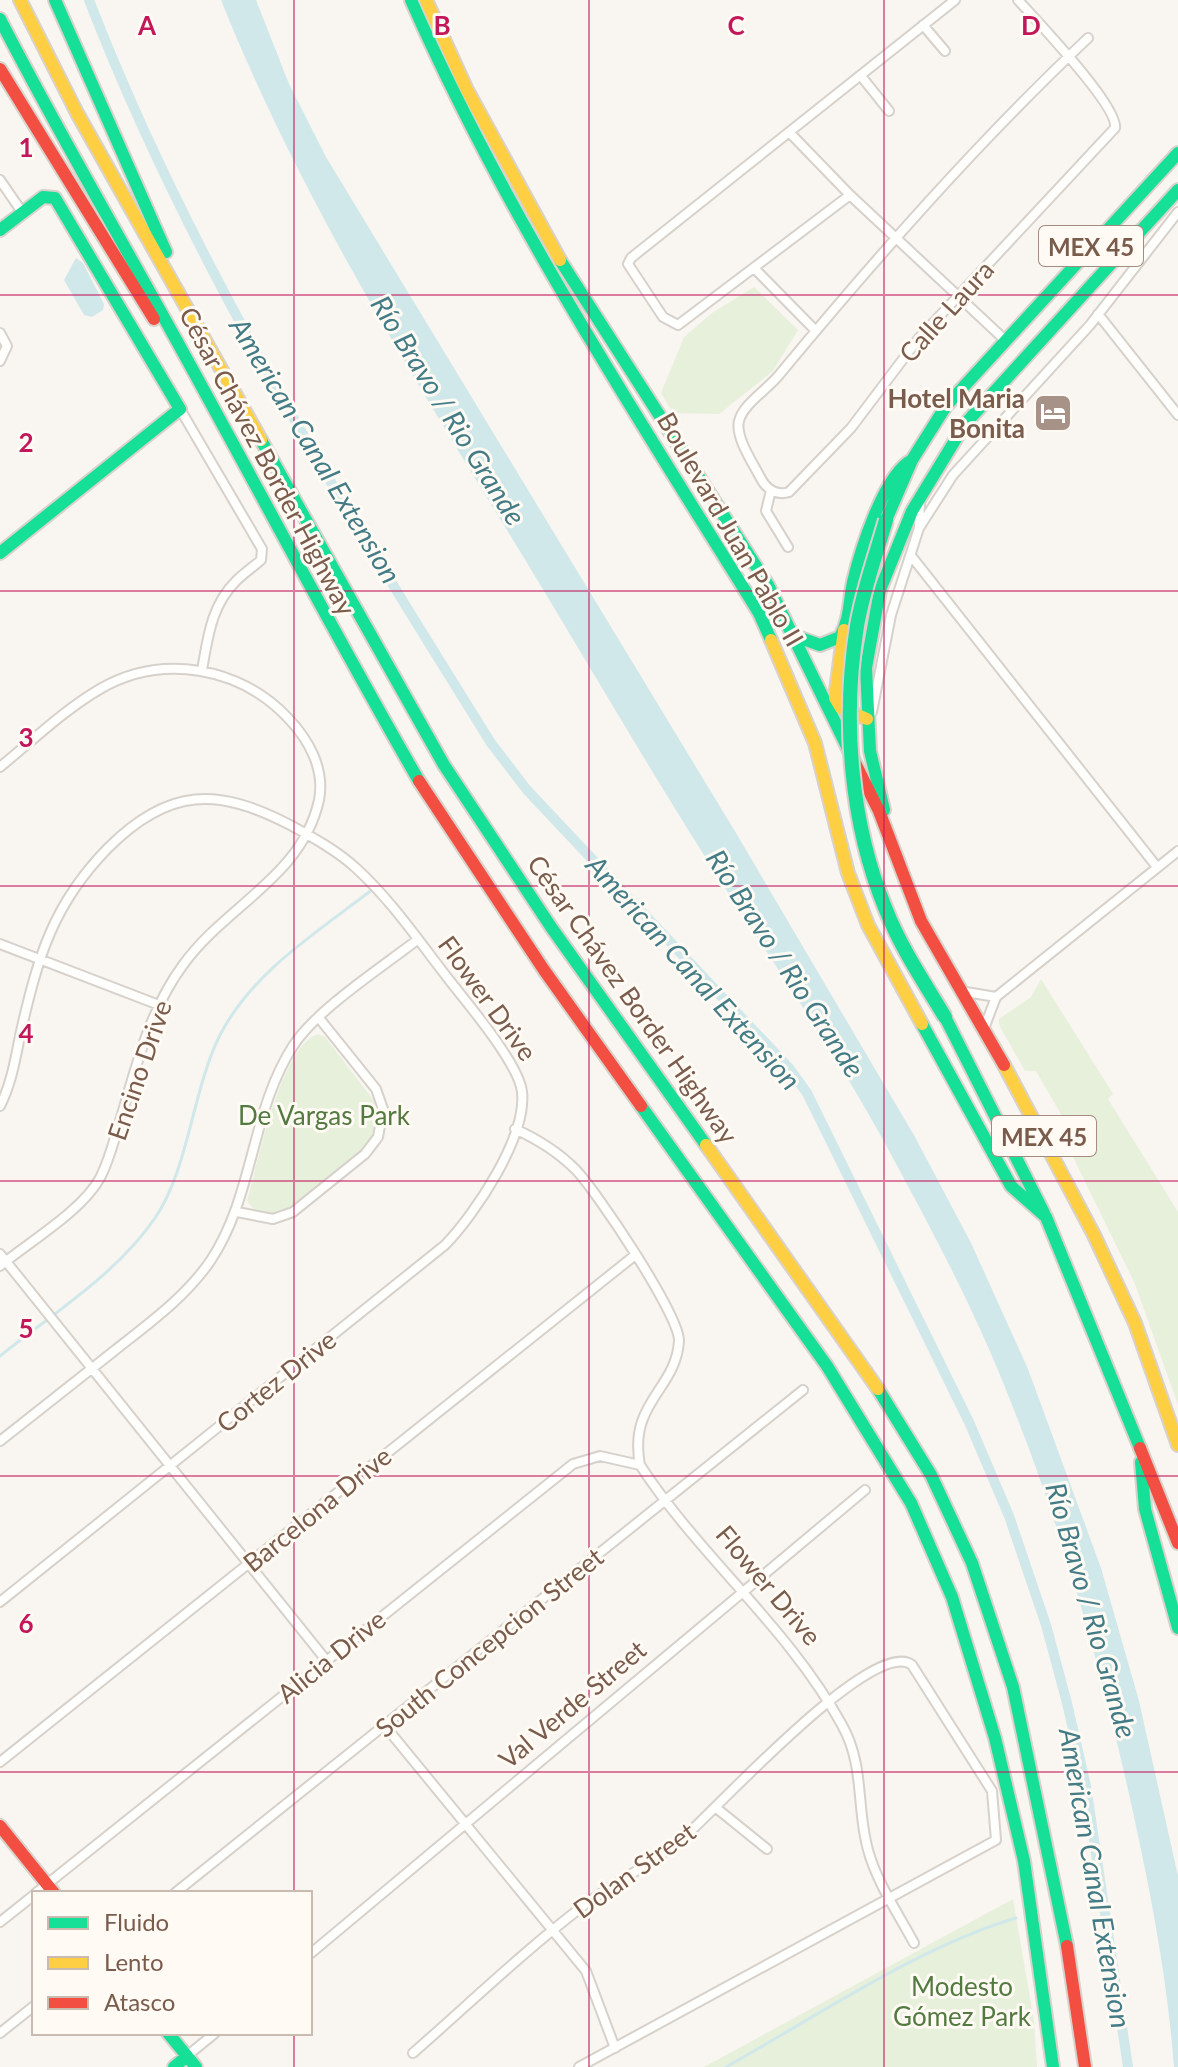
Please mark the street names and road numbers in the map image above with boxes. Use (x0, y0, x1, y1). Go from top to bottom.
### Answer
road number: MEX 45 (1039, 226, 1143, 266)
street label: Calle Laura (892, 254, 1000, 368)
street label: César Chávez Border Highway (173, 301, 363, 621)
street label: Boulevard Juan Pablo II (651, 406, 811, 652)
street label: César Chávez Border Highway (521, 849, 745, 1150)
street label: Flower Drive (432, 929, 544, 1067)
street label: Encino Drive (100, 996, 178, 1144)
road number: MEX 45 (992, 1116, 1096, 1156)
street label: Cortez Drive (210, 1323, 342, 1439)
street label: Barcelona Drive (236, 1440, 398, 1578)
street label: Flower Drive (710, 1519, 828, 1651)
street label: South Concepcion Street (369, 1540, 610, 1744)
street label: Alicia Drive (270, 1603, 392, 1709)
street label: Val Verde Street (492, 1633, 653, 1775)
street label: Dolan Street (567, 1815, 702, 1925)

